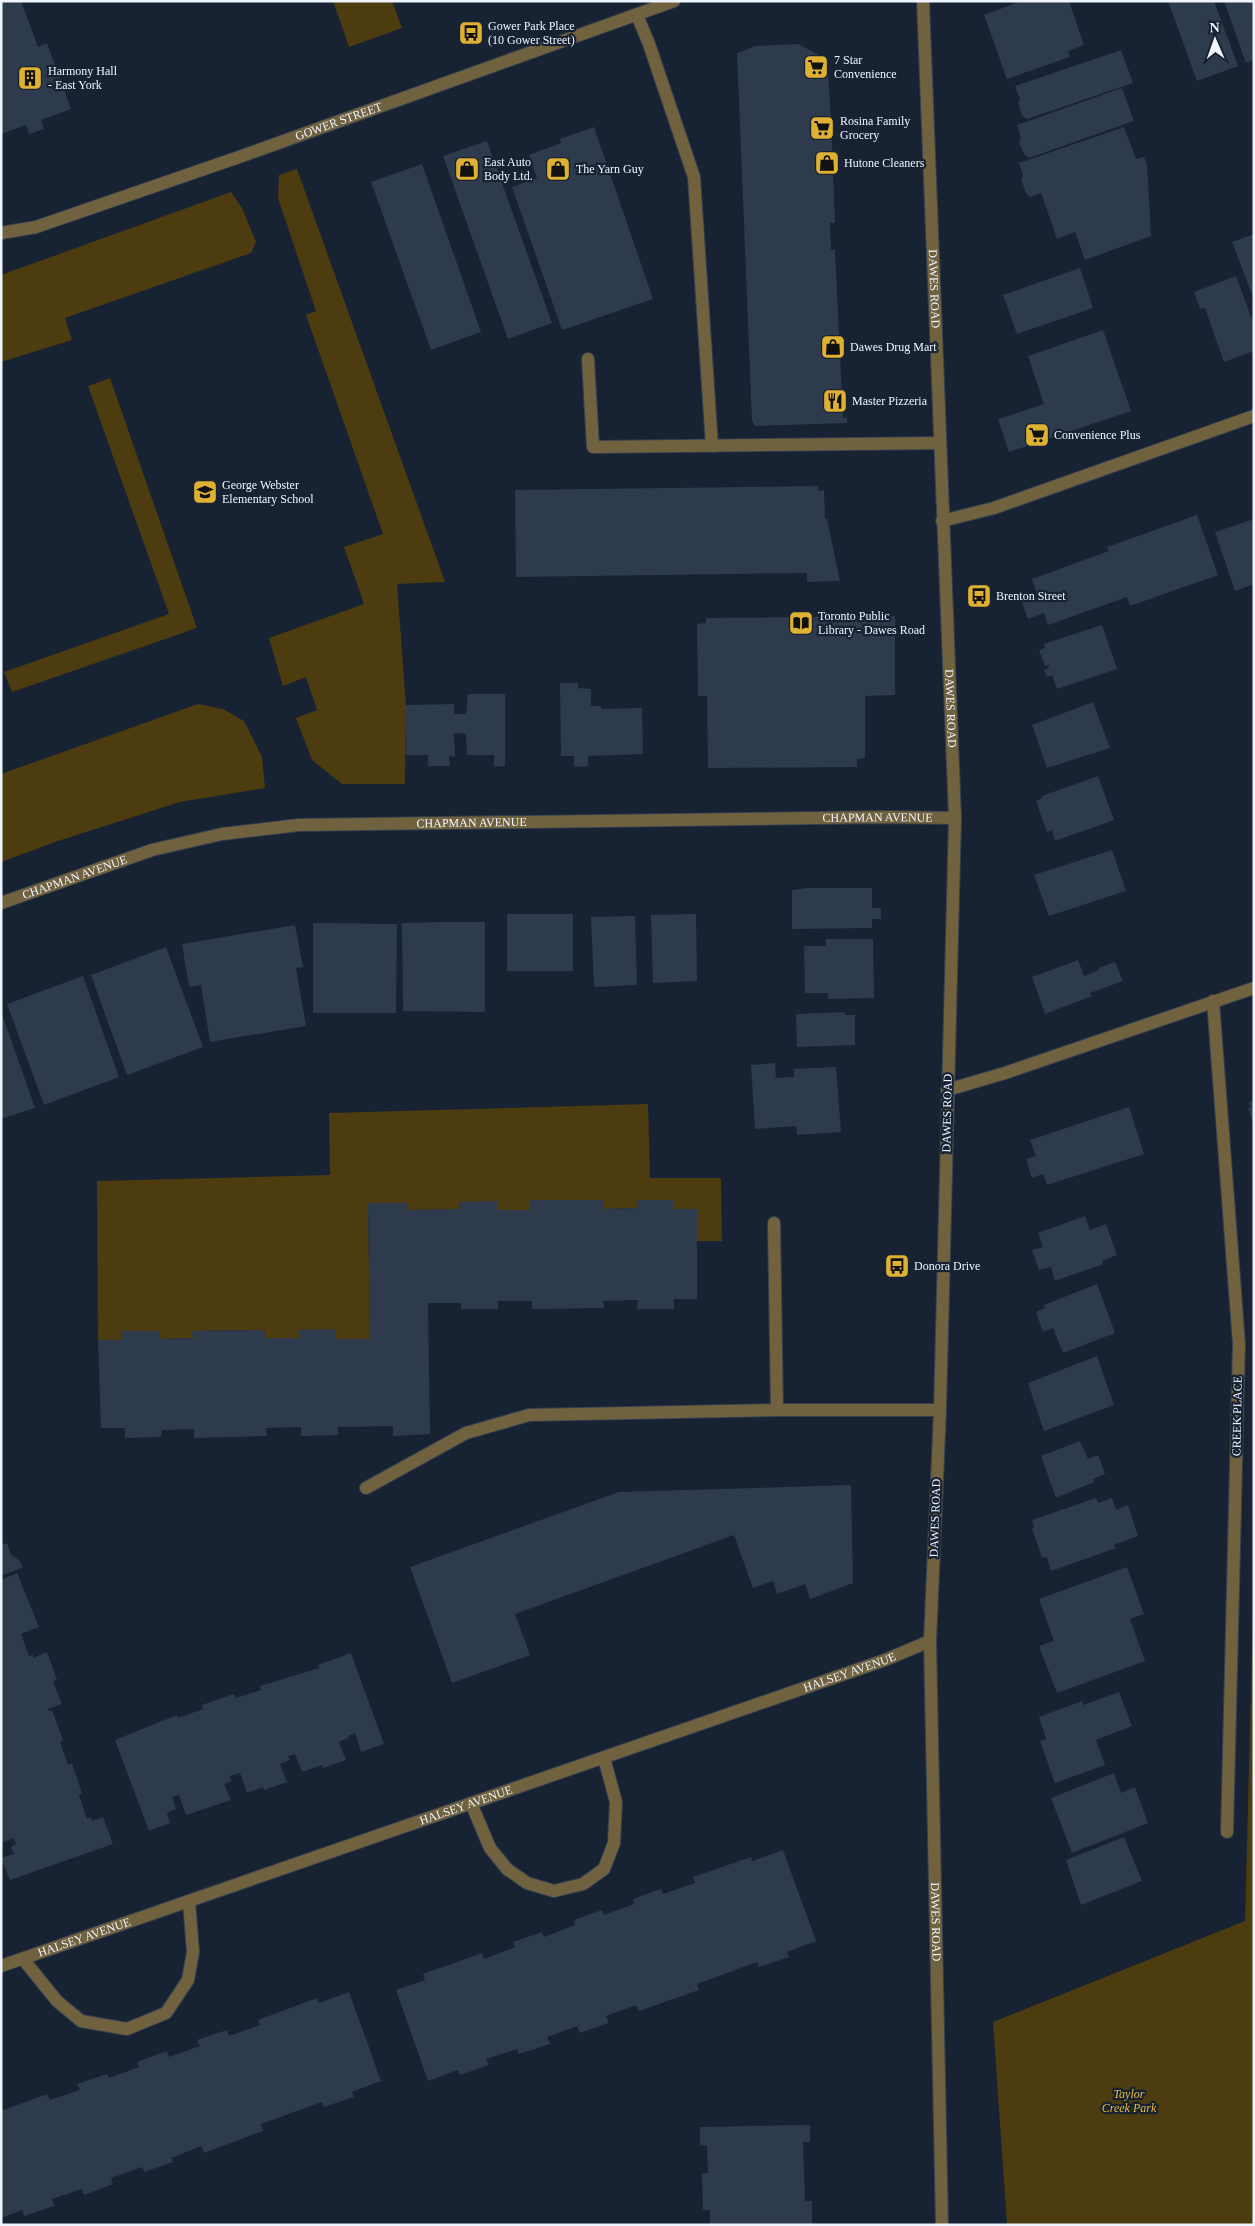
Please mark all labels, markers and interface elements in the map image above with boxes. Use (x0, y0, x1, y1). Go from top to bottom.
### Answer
north arrow (1190, 15, 1240, 65)
place label: Gower Park Place (10 Gower Street) (488, 19, 575, 47)
bus stop icon: Gower Park Place (10 Gower Street) (458, 20, 484, 46)
text: N (1209, 20, 1220, 35)
place label: 7 Star Convenience (834, 53, 897, 81)
supermarket icon: 7 Star Convenience (803, 54, 829, 80)
place label: Harmony Hall - East York (48, 64, 118, 92)
building icon: Harmony Hall - East York (17, 65, 43, 91)
street label: GOWER STREET (293, 99, 384, 143)
place label: Rosina Family Grocery (840, 114, 910, 142)
supermarket icon: Rosina Family Grocery (809, 115, 835, 141)
shop icon: Hutone Cleaners (814, 150, 840, 176)
place label: East Auto Body Ltd. (484, 155, 533, 183)
shop icon: East Auto Body Ltd. (454, 156, 480, 182)
shop icon: The Yarn Guy (545, 156, 571, 182)
place label: Hutone Cleaners (844, 156, 925, 170)
place label: The Yarn Guy (576, 162, 644, 176)
street label: DAWES ROAD (926, 249, 943, 329)
shop icon: Dawes Drug Mart (820, 334, 846, 360)
place label: Dawes Drug Mart (850, 340, 937, 354)
restaurant icon: Master Pizzeria (822, 388, 848, 414)
place label: Master Pizzeria (852, 394, 928, 408)
supermarket icon: Convenience Plus (1024, 422, 1050, 448)
place label: Convenience Plus (1054, 428, 1141, 442)
place label: George Webster Elementary School (222, 478, 314, 506)
school or university icon: George Webster Elementary School (192, 479, 218, 505)
bus stop icon: Brenton Street (966, 583, 992, 609)
place label: Brenton Street (996, 589, 1066, 603)
place label: Toronto Public Library - Dawes Road (818, 609, 925, 637)
library icon: Toronto Public Library - Dawes Road (788, 610, 814, 636)
street label: DAWES ROAD (942, 669, 959, 748)
street label: CHAPMAN AVENUE (822, 810, 933, 825)
street label: CHAPMAN AVENUE (416, 815, 527, 830)
street label: CHAPMAN AVENUE (20, 852, 129, 902)
street label: DAWES ROAD (939, 1073, 955, 1152)
bus stop icon: Donora Drive (884, 1253, 910, 1279)
place label: Donora Drive (914, 1259, 980, 1273)
street label: CREEK PLACE (1229, 1376, 1245, 1456)
street label: DAWES ROAD (927, 1478, 943, 1558)
street label: HALSEY AVENUE (801, 1649, 898, 1695)
street label: HALSEY AVENUE (418, 1783, 514, 1828)
street label: DAWES ROAD (928, 1882, 944, 1962)
street label: HALSEY AVENUE (36, 1915, 132, 1960)
park label: Taylor Creek Park (1102, 2087, 1157, 2115)

